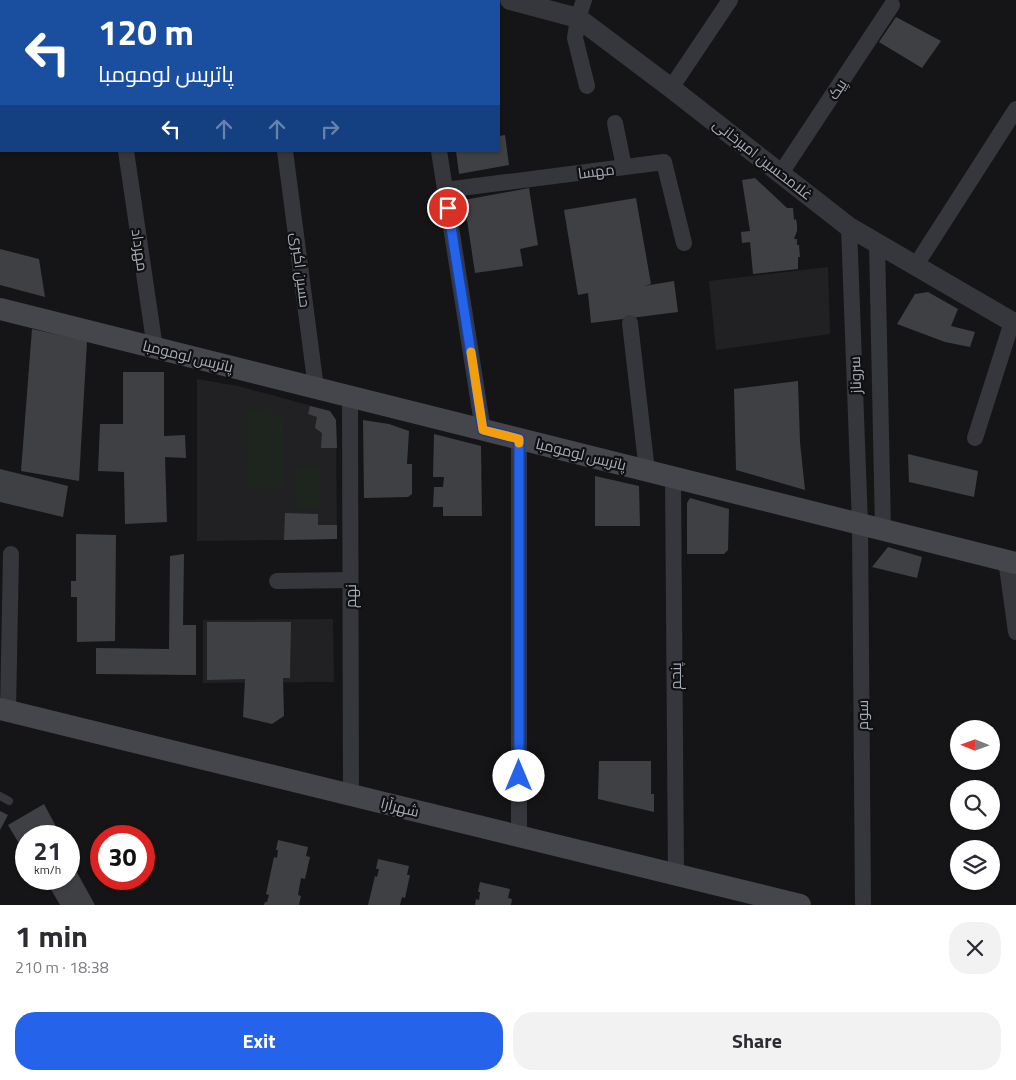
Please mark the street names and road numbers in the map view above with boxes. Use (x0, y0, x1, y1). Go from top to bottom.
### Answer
street label: پیک (822, 74, 852, 104)
street label: غلامحسین امیرخانی (708, 113, 818, 205)
street label: مهسا (576, 157, 616, 185)
street label: مهرداد (126, 227, 154, 273)
street label: حسین اکبری (285, 231, 317, 309)
street label: پاتریس لومومبا (140, 334, 236, 378)
street label: سروناز (843, 356, 867, 395)
street label: پاتریس لومومبا (533, 432, 629, 476)
street label: نهم (339, 584, 362, 608)
street label: پنجم (664, 662, 687, 690)
street label: سوم (851, 700, 874, 730)
street label: شهرآرا (378, 791, 422, 823)

